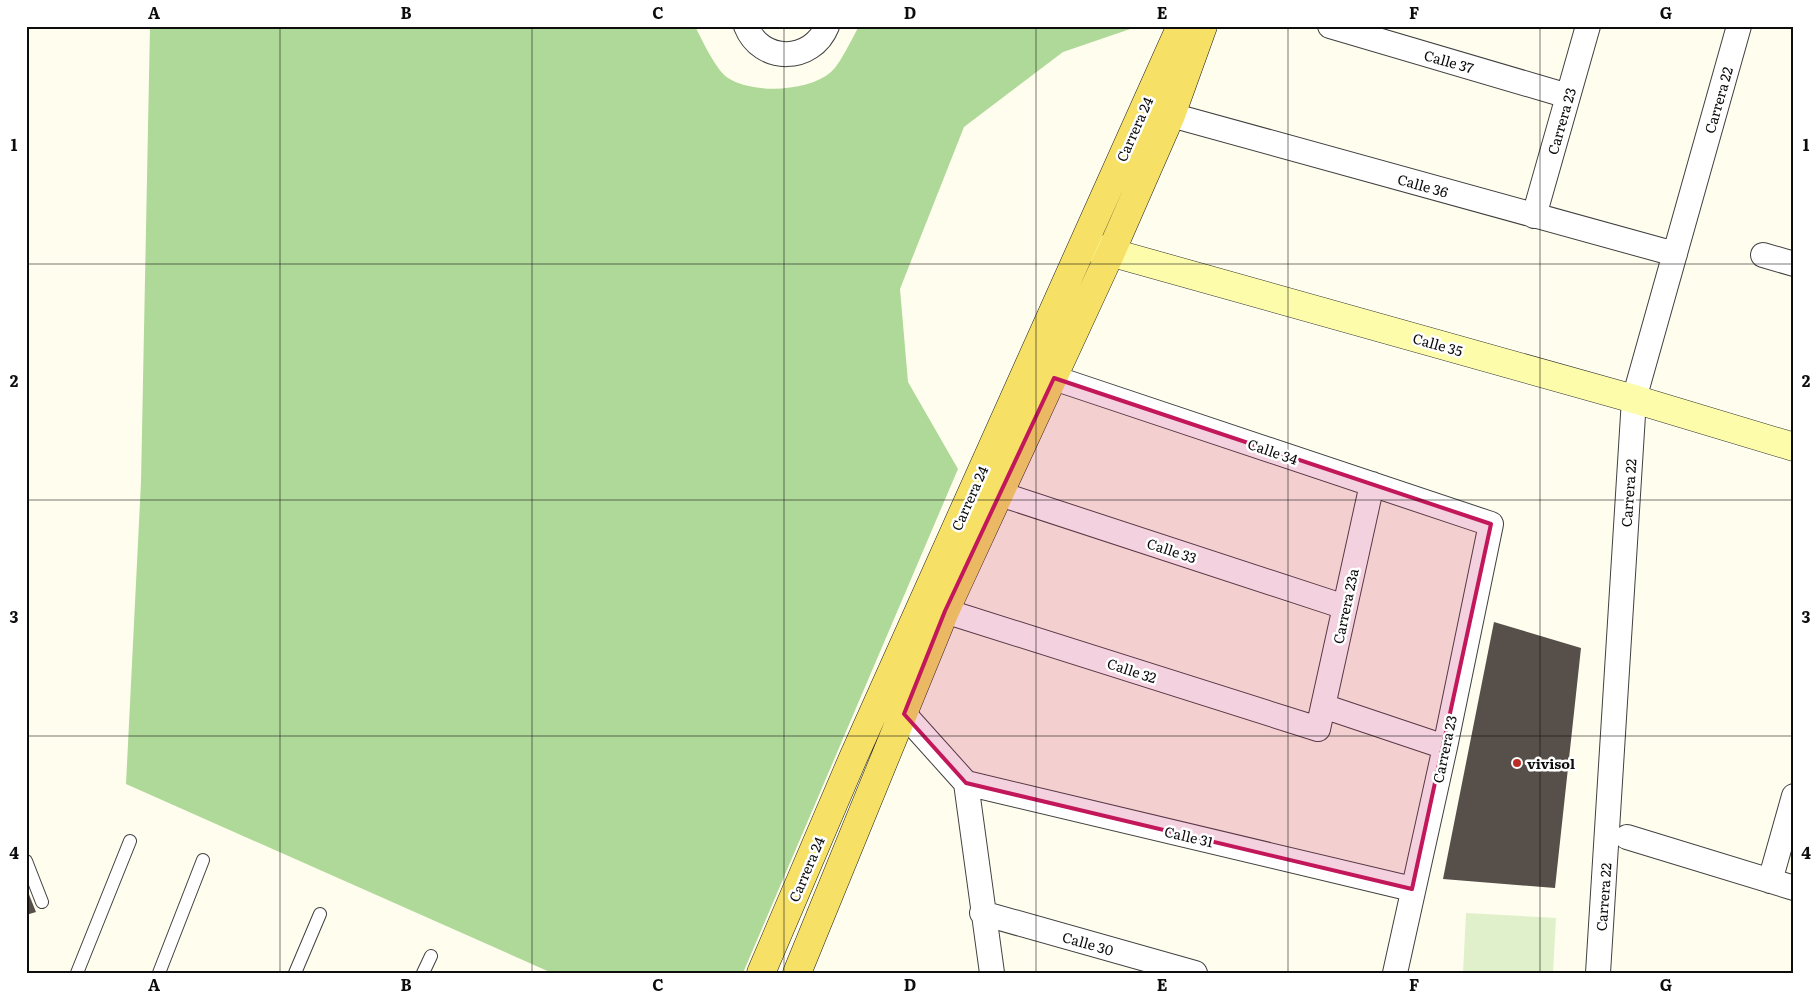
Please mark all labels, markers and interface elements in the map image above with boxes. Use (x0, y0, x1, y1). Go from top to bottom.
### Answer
text: A (148, 0, 160, 24)
text: B (400, 0, 412, 24)
text: C (652, 0, 664, 24)
text: D (904, 0, 916, 24)
text: E (1157, 0, 1168, 24)
text: F (1409, 0, 1419, 24)
text: G (1660, 0, 1672, 24)
street label: Calle 37 (1422, 44, 1476, 78)
street label: Carrera 22 (1699, 64, 1737, 136)
street label: Carrera 23 (1542, 85, 1580, 157)
street label: Carrera 24 (1111, 93, 1157, 165)
text: 1 (11, 132, 18, 156)
text: 1 (1803, 132, 1810, 156)
street label: Calle 36 (1395, 168, 1451, 202)
street label: Calle 35 (1411, 327, 1465, 361)
text: 2 (10, 368, 19, 392)
text: 2 (1802, 368, 1811, 392)
street label: Calle 34 (1245, 433, 1301, 469)
street label: Carrera 22 (1616, 458, 1640, 528)
street label: Carrera 24 (946, 462, 992, 534)
street label: Calle 33 (1145, 533, 1199, 567)
street label: Carrera 23a (1327, 566, 1363, 645)
text: 3 (10, 604, 19, 628)
text: 3 (1802, 604, 1811, 628)
street label: Calle 32 (1105, 653, 1159, 687)
street label: Carrera 23 (1427, 713, 1461, 785)
place label: vivisol (1527, 753, 1575, 773)
marker: vivisol (1511, 757, 1523, 769)
street label: Calle 31 (1162, 821, 1216, 851)
street label: Carrera 24 (783, 833, 829, 905)
text: 4 (9, 840, 19, 864)
text: 4 (1801, 840, 1811, 864)
street label: Carrera 22 (1591, 862, 1615, 932)
street label: Calle 30 (1060, 926, 1116, 960)
text: A (148, 972, 160, 996)
text: B (400, 972, 412, 996)
text: C (652, 972, 664, 996)
text: D (904, 972, 916, 996)
text: E (1157, 972, 1168, 996)
text: F (1409, 972, 1419, 996)
text: G (1660, 972, 1672, 996)

